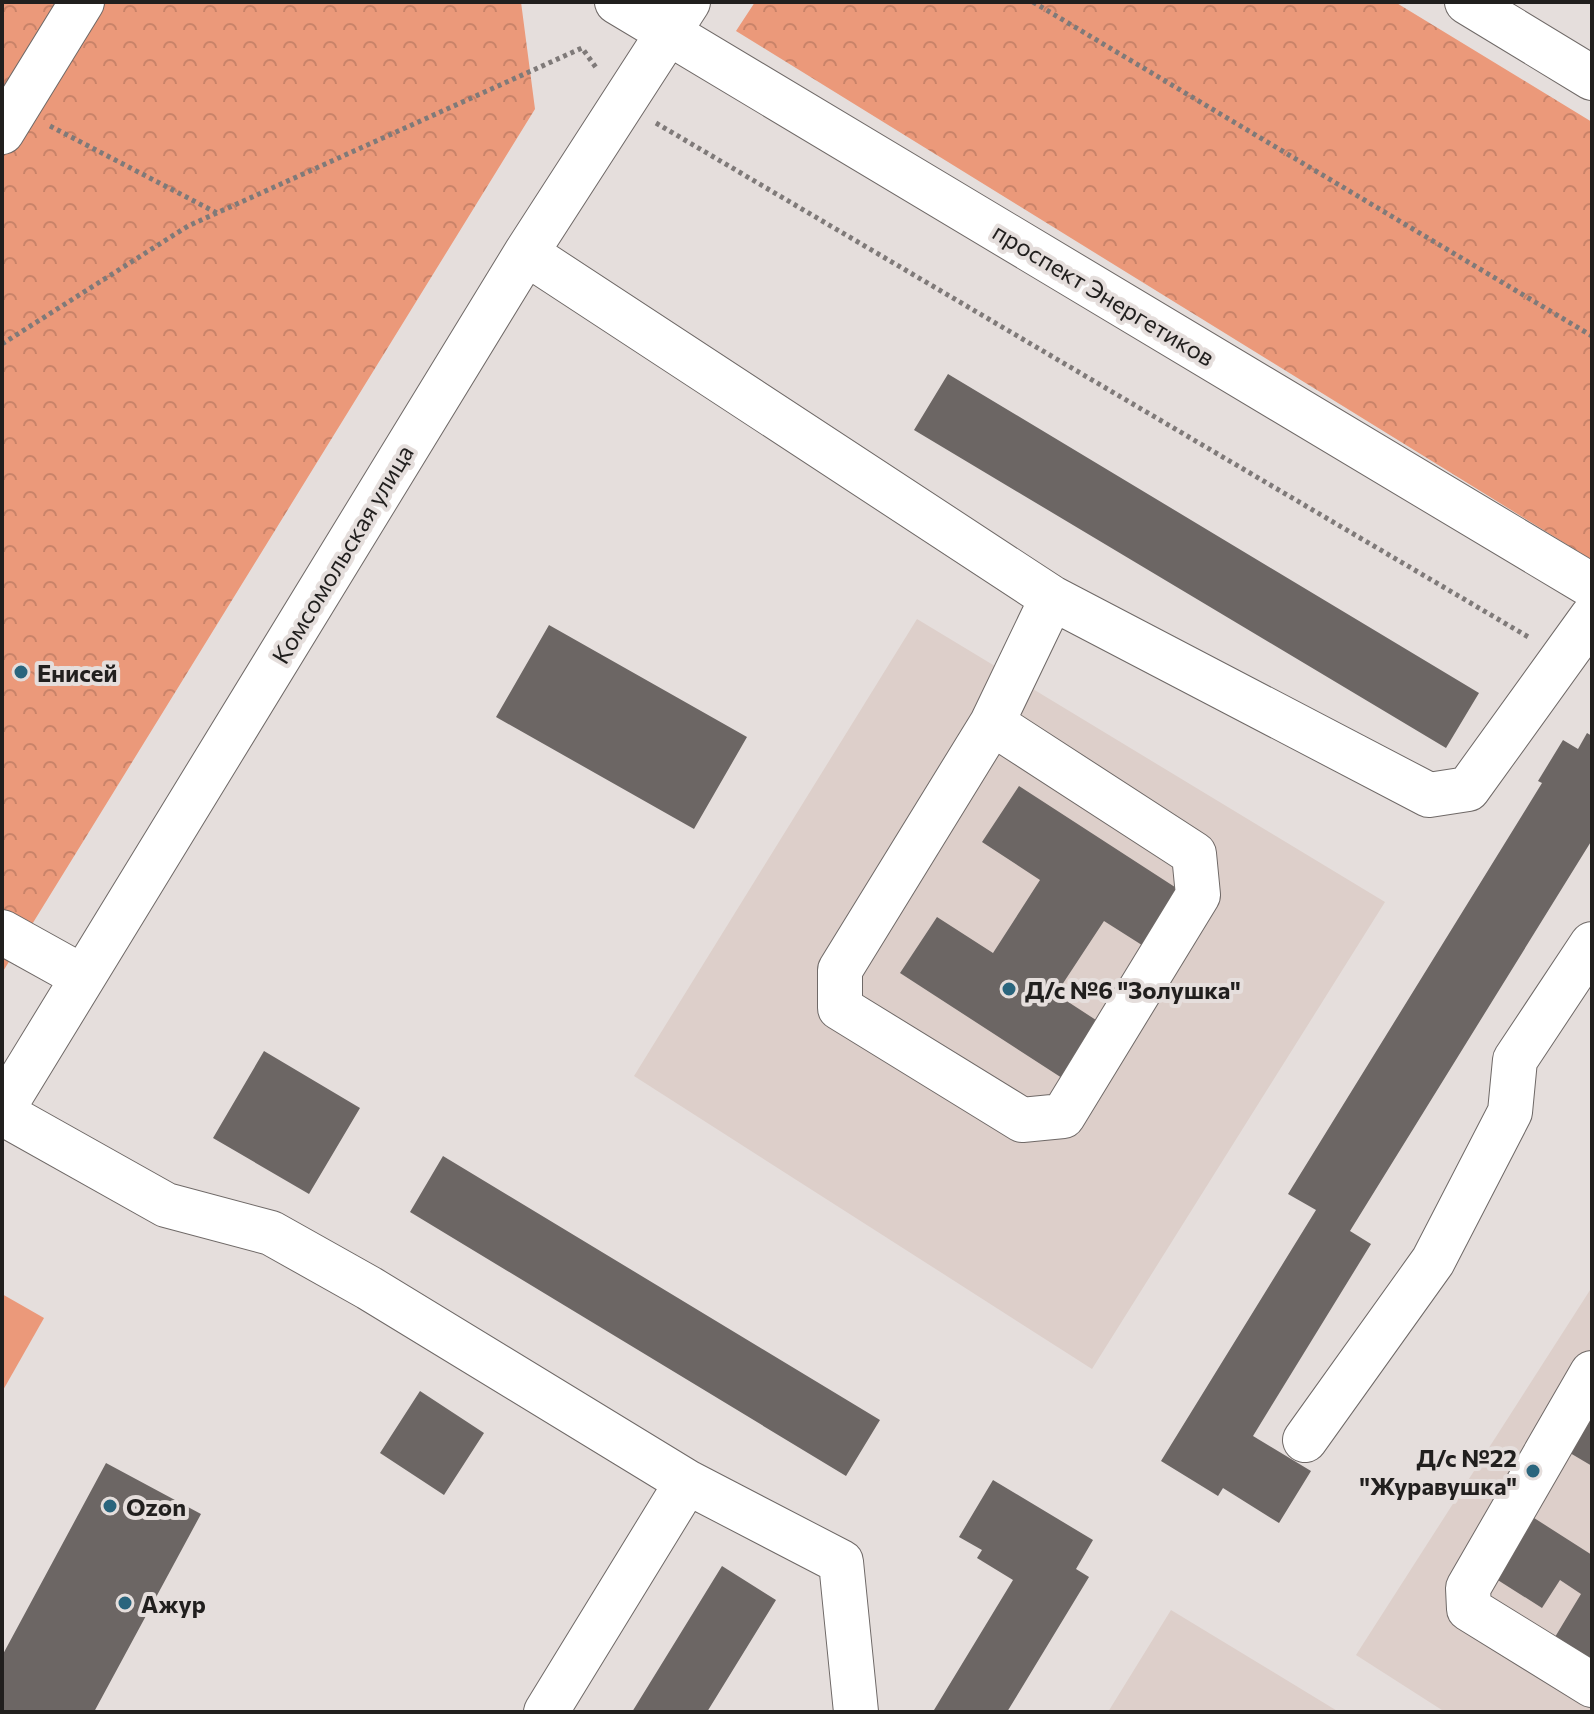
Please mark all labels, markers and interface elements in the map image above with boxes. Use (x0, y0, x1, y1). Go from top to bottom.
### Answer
street label: проспект Энергетиков (988, 216, 1220, 372)
street label: Комсомольская улица (265, 439, 419, 669)
place label: Енисей (37, 658, 117, 687)
marker: Енисей (12, 663, 30, 681)
place label: Д/с №6 "Золушка" (1025, 975, 1241, 1004)
marker: Д/с №6 "Золушка" (1000, 980, 1018, 998)
place label: Д/с №22 "Журавушка" (1359, 1443, 1517, 1500)
marker: Д/с №22 "Журавушка" (1524, 1462, 1542, 1480)
place label: Ozon (126, 1492, 186, 1521)
marker: Ozon (101, 1497, 119, 1515)
place label: Ажур (141, 1589, 206, 1618)
marker: Ажур (116, 1594, 134, 1612)

